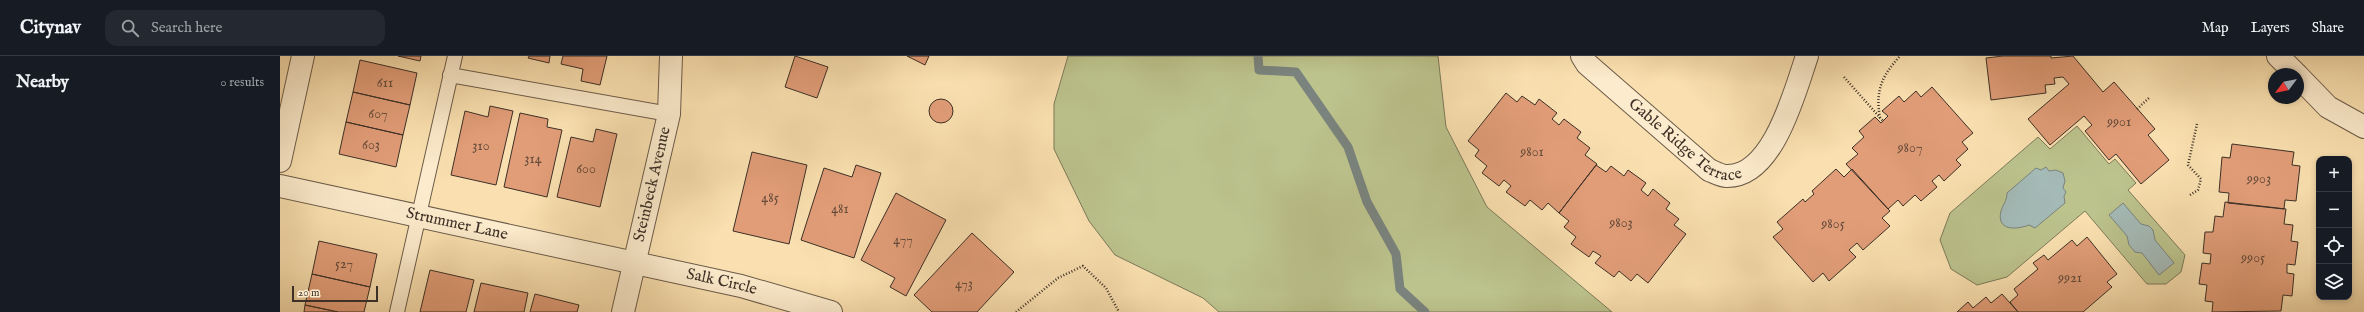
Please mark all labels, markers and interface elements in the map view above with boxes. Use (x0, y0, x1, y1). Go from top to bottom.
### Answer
search box (105, 10, 385, 46)
text: Citynav (20, 16, 81, 40)
icon: search (119, 17, 141, 39)
text: Search here (151, 18, 222, 37)
text: Map (2202, 19, 2229, 37)
text: Layers (2251, 19, 2290, 37)
text: Share (2312, 19, 2344, 37)
north arrow (2268, 68, 2304, 104)
text: Nearby (16, 72, 69, 93)
text: 0 results (220, 74, 264, 91)
house number: 611 (377, 74, 393, 92)
street label: Gable Ridge Terrace (1624, 94, 1745, 186)
house number: 607 (368, 105, 388, 123)
house number: 9901 (2106, 113, 2131, 131)
street label: Steinbeck Avenue (630, 125, 676, 244)
house number: 603 (362, 136, 380, 154)
house number: 310 (472, 137, 490, 155)
house number: 9807 (1896, 139, 1923, 157)
house number: 9801 (1519, 143, 1544, 161)
house number: 314 (524, 150, 542, 168)
map controls (2316, 156, 2352, 300)
button: + (2316, 156, 2352, 192)
house number: 600 (576, 160, 596, 178)
house number: 9903 (2246, 170, 2271, 188)
house number: 485 (761, 189, 779, 207)
button: − (2316, 192, 2352, 228)
house number: 481 (831, 200, 849, 218)
street label: Strummer Lane (404, 204, 510, 245)
house number: 9803 (1608, 214, 1633, 232)
house number: 9805 (1820, 215, 1845, 233)
button: locate (2316, 228, 2352, 264)
house number: 477 (893, 231, 913, 249)
house number: 9905 (2240, 249, 2265, 267)
house number: 527 (335, 255, 353, 273)
street label: Salk Circle (685, 264, 759, 300)
button: layers (2316, 264, 2352, 300)
house number: 9921 (2057, 269, 2082, 287)
house number: 473 (955, 275, 973, 293)
scale bar (292, 284, 378, 303)
text: 20 m (298, 286, 319, 300)

